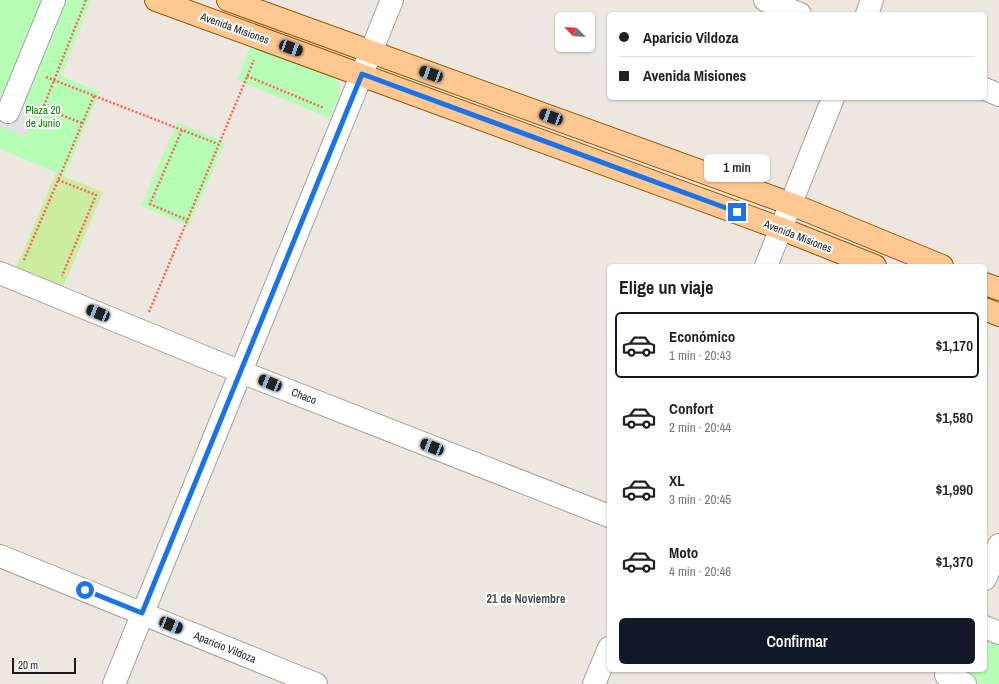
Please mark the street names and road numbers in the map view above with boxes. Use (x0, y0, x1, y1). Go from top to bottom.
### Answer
street label: Avenida Misiones (198, 9, 272, 47)
street label: Avenida Misiones (761, 216, 835, 256)
street label: Chaco (289, 385, 319, 407)
street label: Aparicio Vildoza (191, 628, 258, 666)

